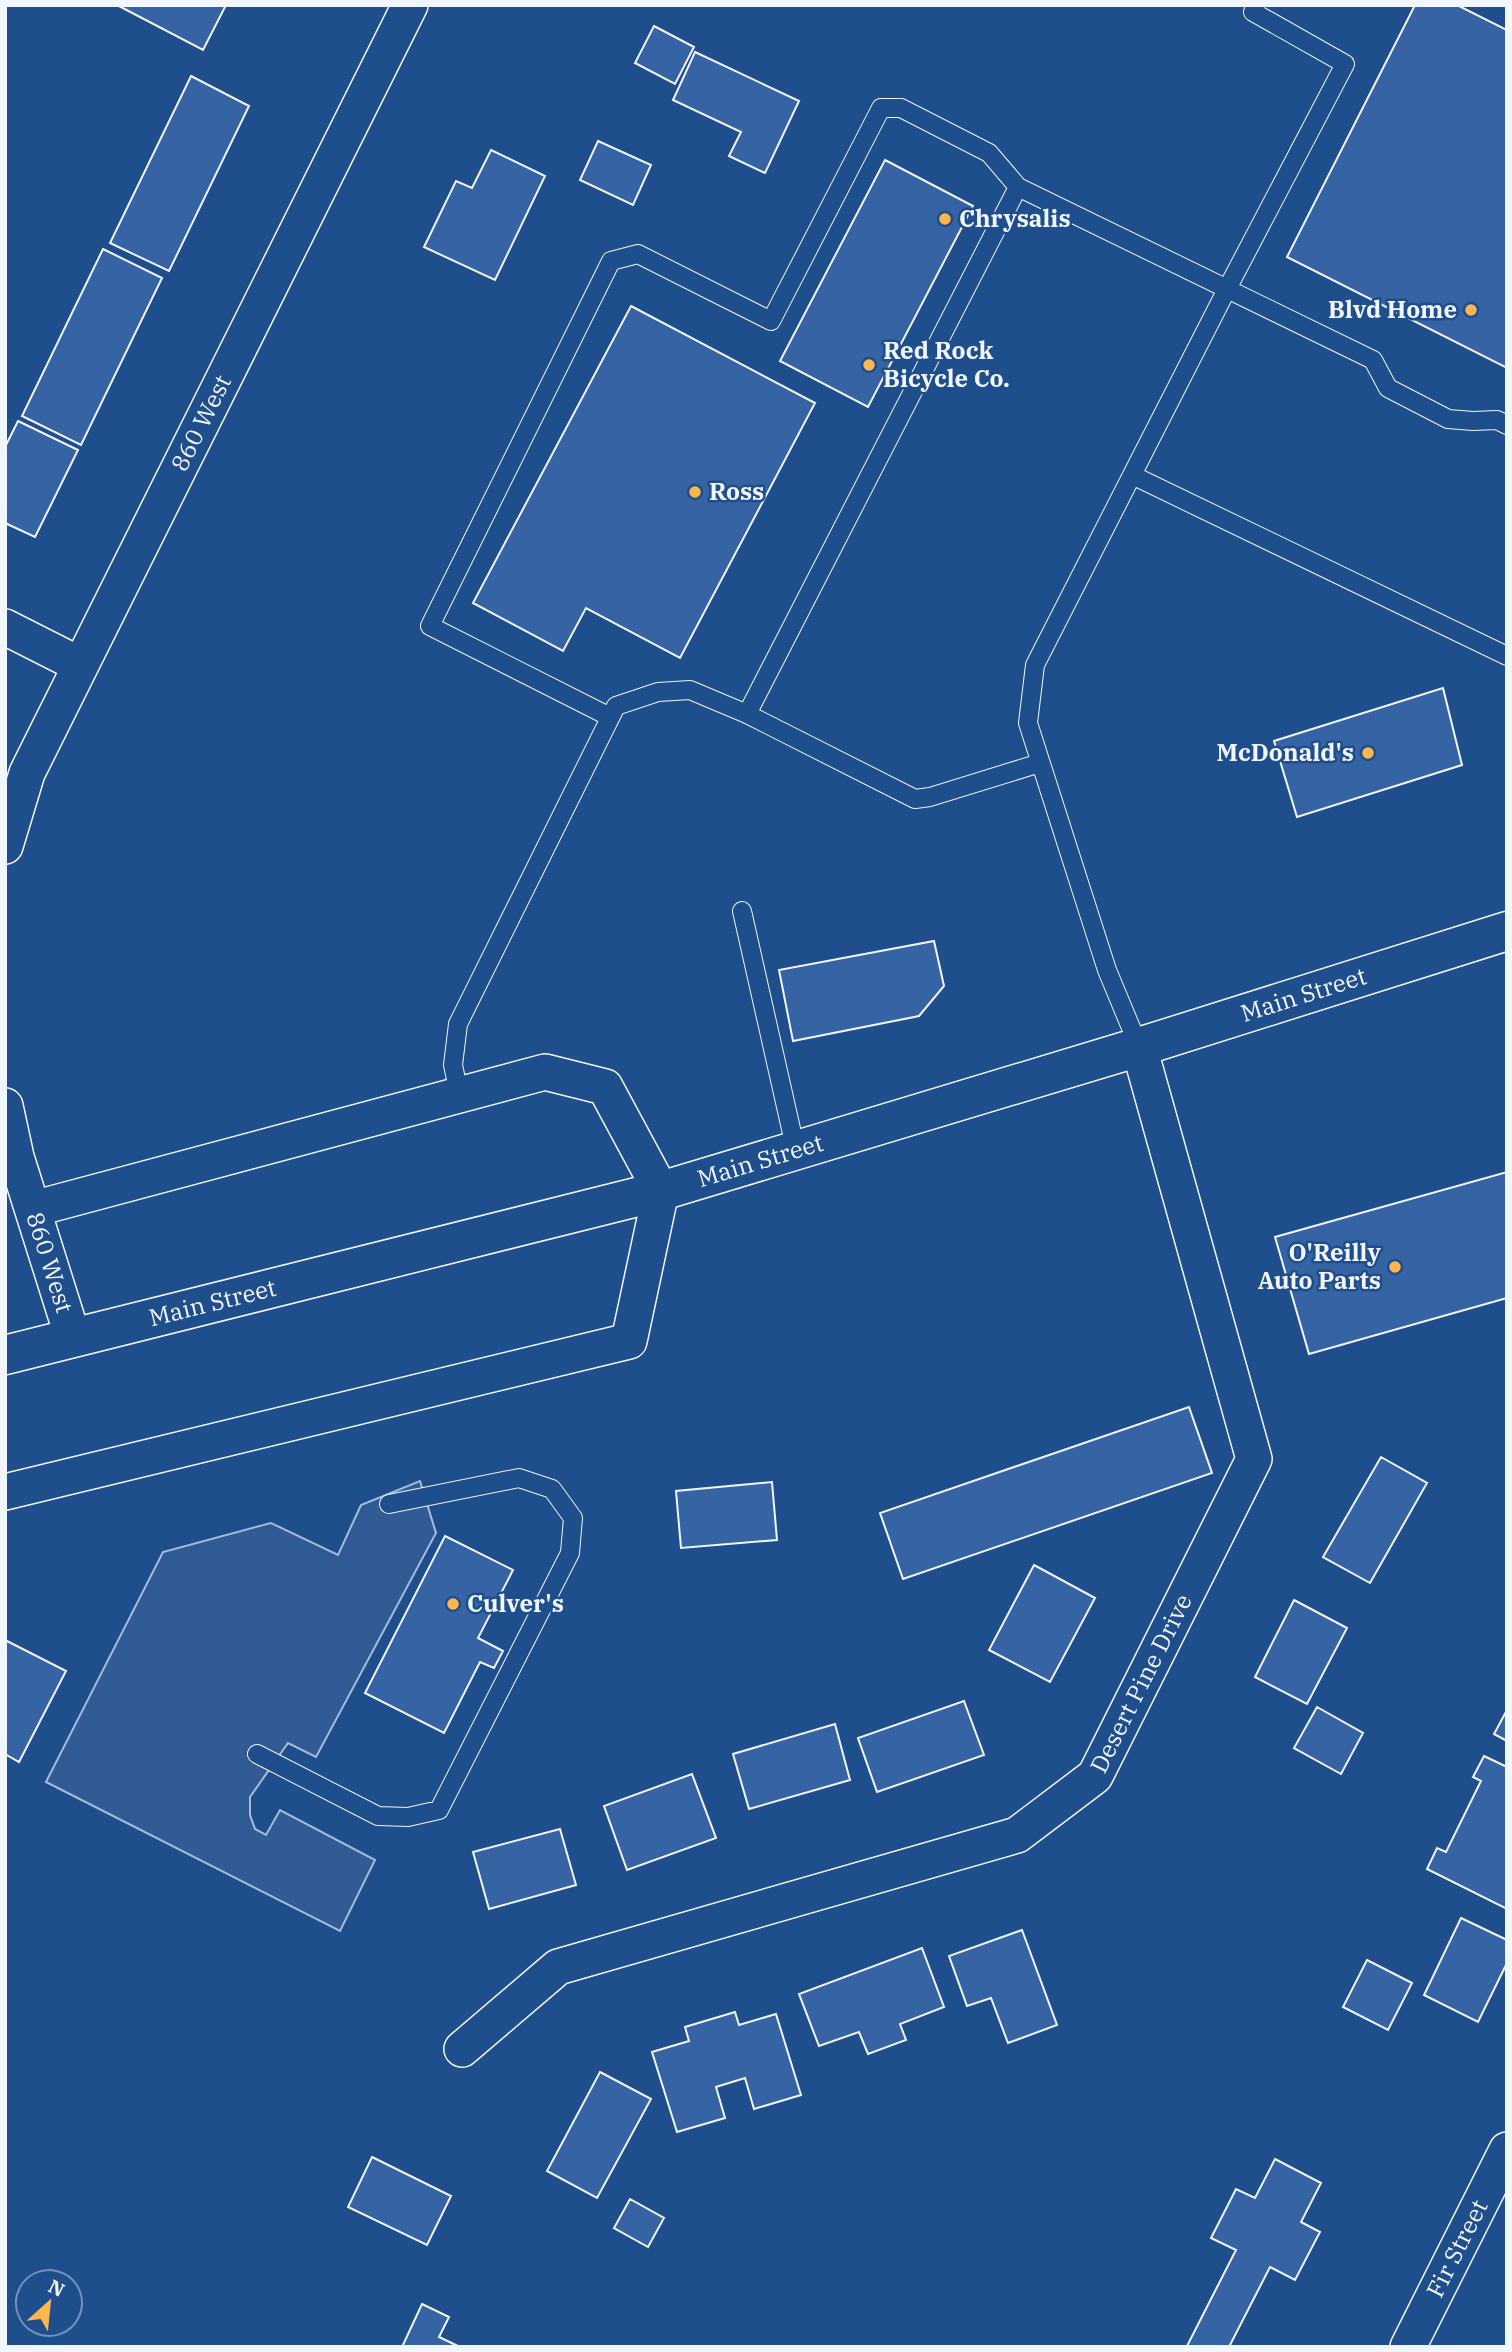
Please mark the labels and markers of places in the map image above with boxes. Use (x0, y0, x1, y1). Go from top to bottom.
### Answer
place label: Chrysalis (959, 202, 1071, 234)
marker: Chrysalis (937, 211, 953, 227)
place label: Blvd Home (1328, 293, 1457, 325)
marker: Blvd Home (1463, 302, 1479, 318)
place label: Red Rock Bicycle Co. (883, 334, 1010, 394)
marker: Red Rock Bicycle Co. (861, 357, 877, 373)
place label: Ross (709, 475, 764, 507)
marker: Ross (687, 484, 703, 500)
place label: McDonald's (1216, 736, 1354, 768)
marker: McDonald's (1360, 745, 1376, 761)
place label: O'Reilly Auto Parts (1258, 1236, 1381, 1296)
marker: O'Reilly Auto Parts (1387, 1259, 1403, 1275)
place label: Culver's (467, 1587, 564, 1619)
marker: Culver's (445, 1596, 461, 1612)

